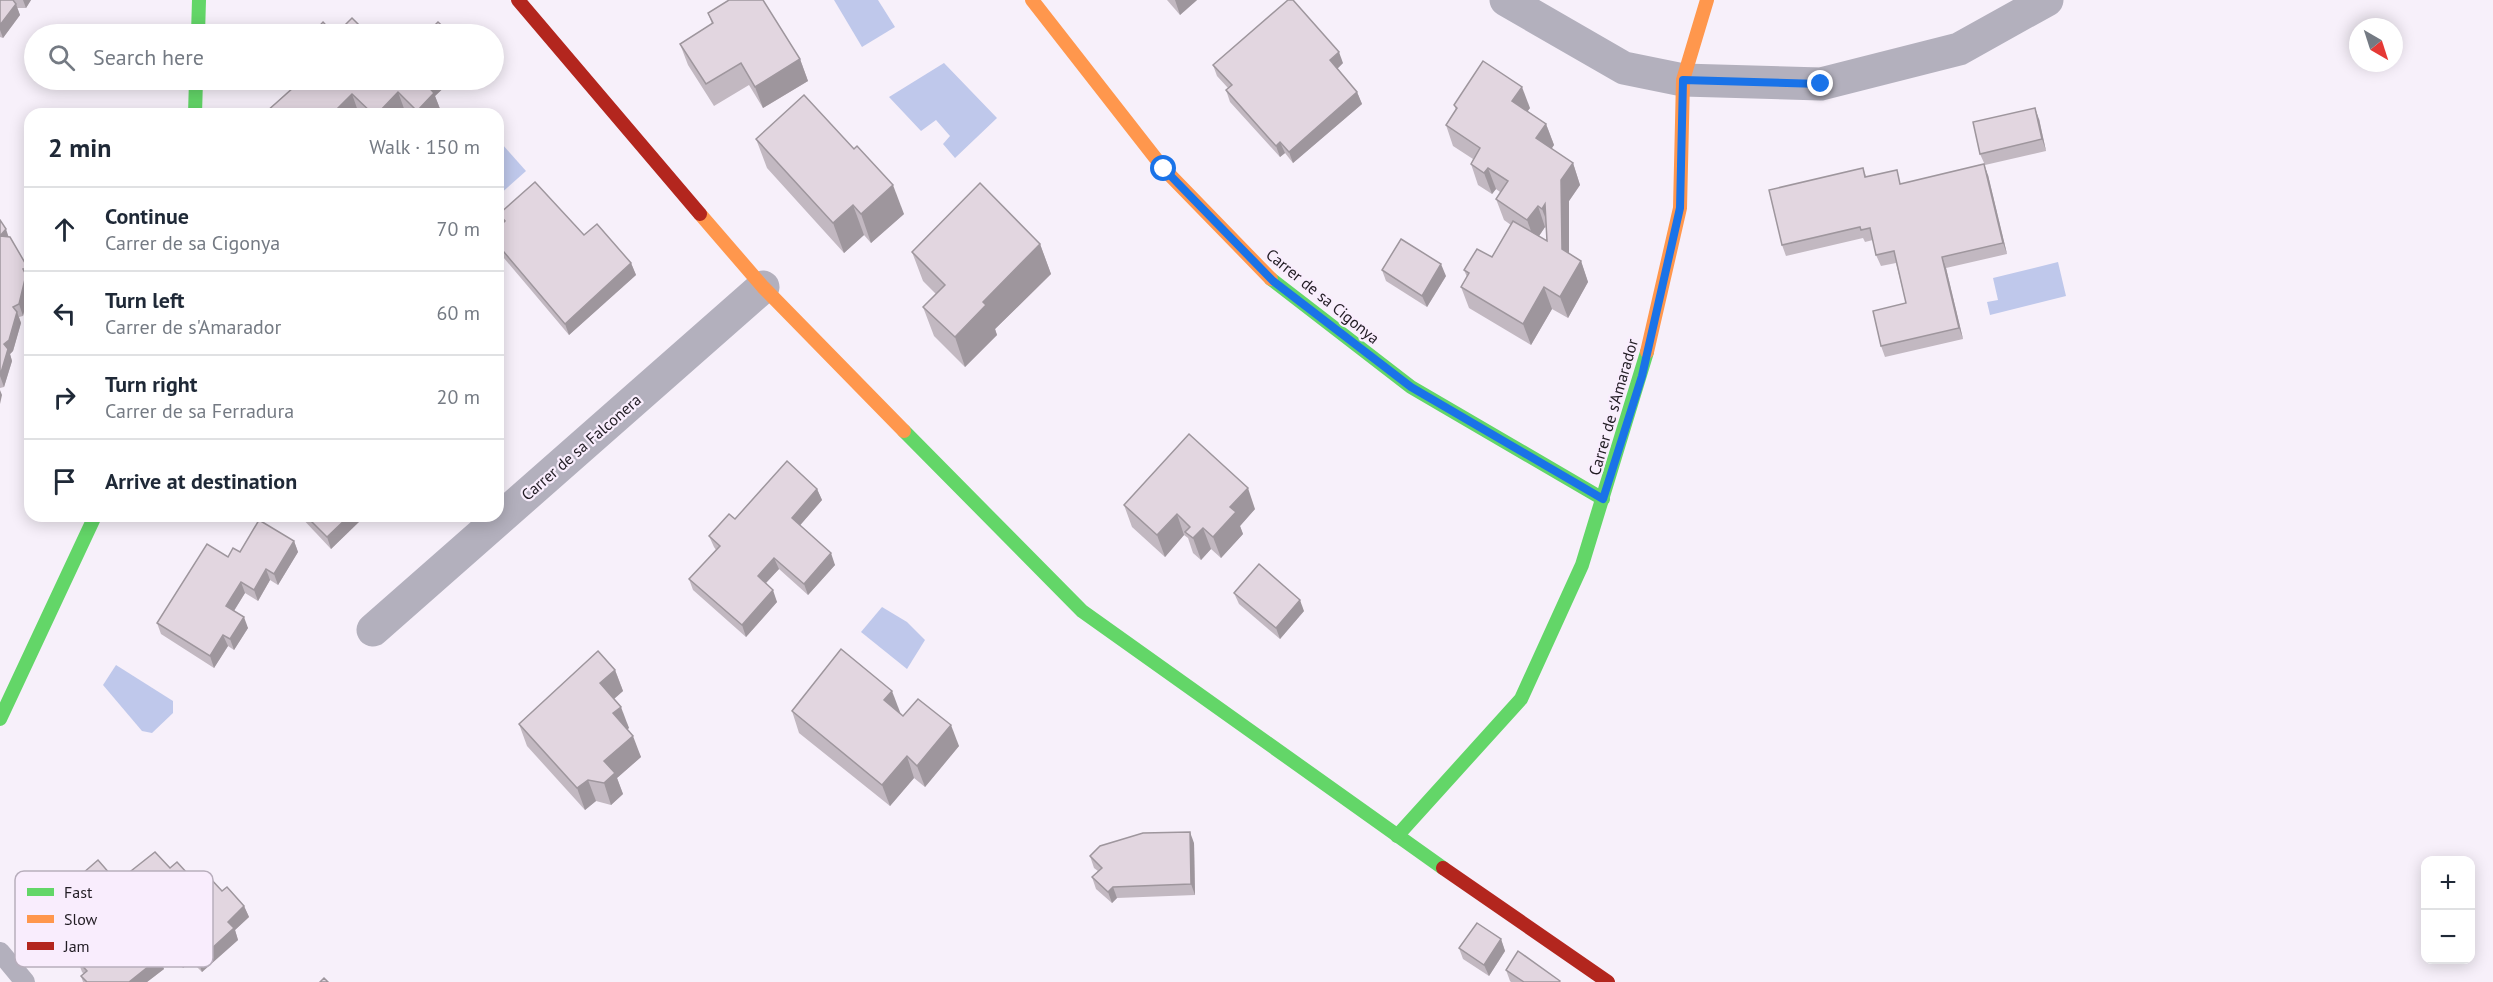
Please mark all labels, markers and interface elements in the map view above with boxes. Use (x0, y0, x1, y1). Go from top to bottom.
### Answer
north arrow (2349, 18, 2403, 72)
search box (24, 24, 504, 90)
icon: search (45, 41, 78, 74)
text: Search here (93, 43, 204, 71)
route end (1807, 70, 1833, 96)
text: 2 min (48, 131, 111, 164)
text: Walk · 150 m (369, 134, 480, 160)
route start (1150, 155, 1176, 181)
text: Continue (105, 202, 189, 230)
icon: ahead (48, 213, 81, 246)
text: 70 m (437, 216, 480, 242)
text: Carrer de sa Cigonya (105, 230, 280, 256)
street label: Carrer de sa Cigonya (1262, 244, 1384, 348)
text: Turn left (105, 286, 185, 314)
icon: left (48, 297, 81, 330)
text: 60 m (437, 300, 480, 326)
text: Carrer de s'Amarador (105, 314, 281, 340)
street label: Carrer de s'Amarador (1584, 336, 1642, 478)
text: Turn right (105, 370, 197, 398)
icon: right (48, 381, 81, 414)
text: 20 m (437, 384, 480, 410)
street label: Carrer de sa Falconera (517, 390, 645, 504)
text: Carrer de sa Ferradura (105, 398, 294, 424)
icon: arrive (48, 465, 81, 498)
text: Arrive at destination (105, 467, 297, 495)
map controls (2421, 856, 2475, 964)
button: + (2421, 856, 2475, 910)
legend (15, 871, 213, 967)
text: Fast (64, 882, 93, 902)
text: Slow (64, 909, 98, 929)
button: − (2421, 910, 2475, 964)
text: Jam (63, 936, 90, 956)

